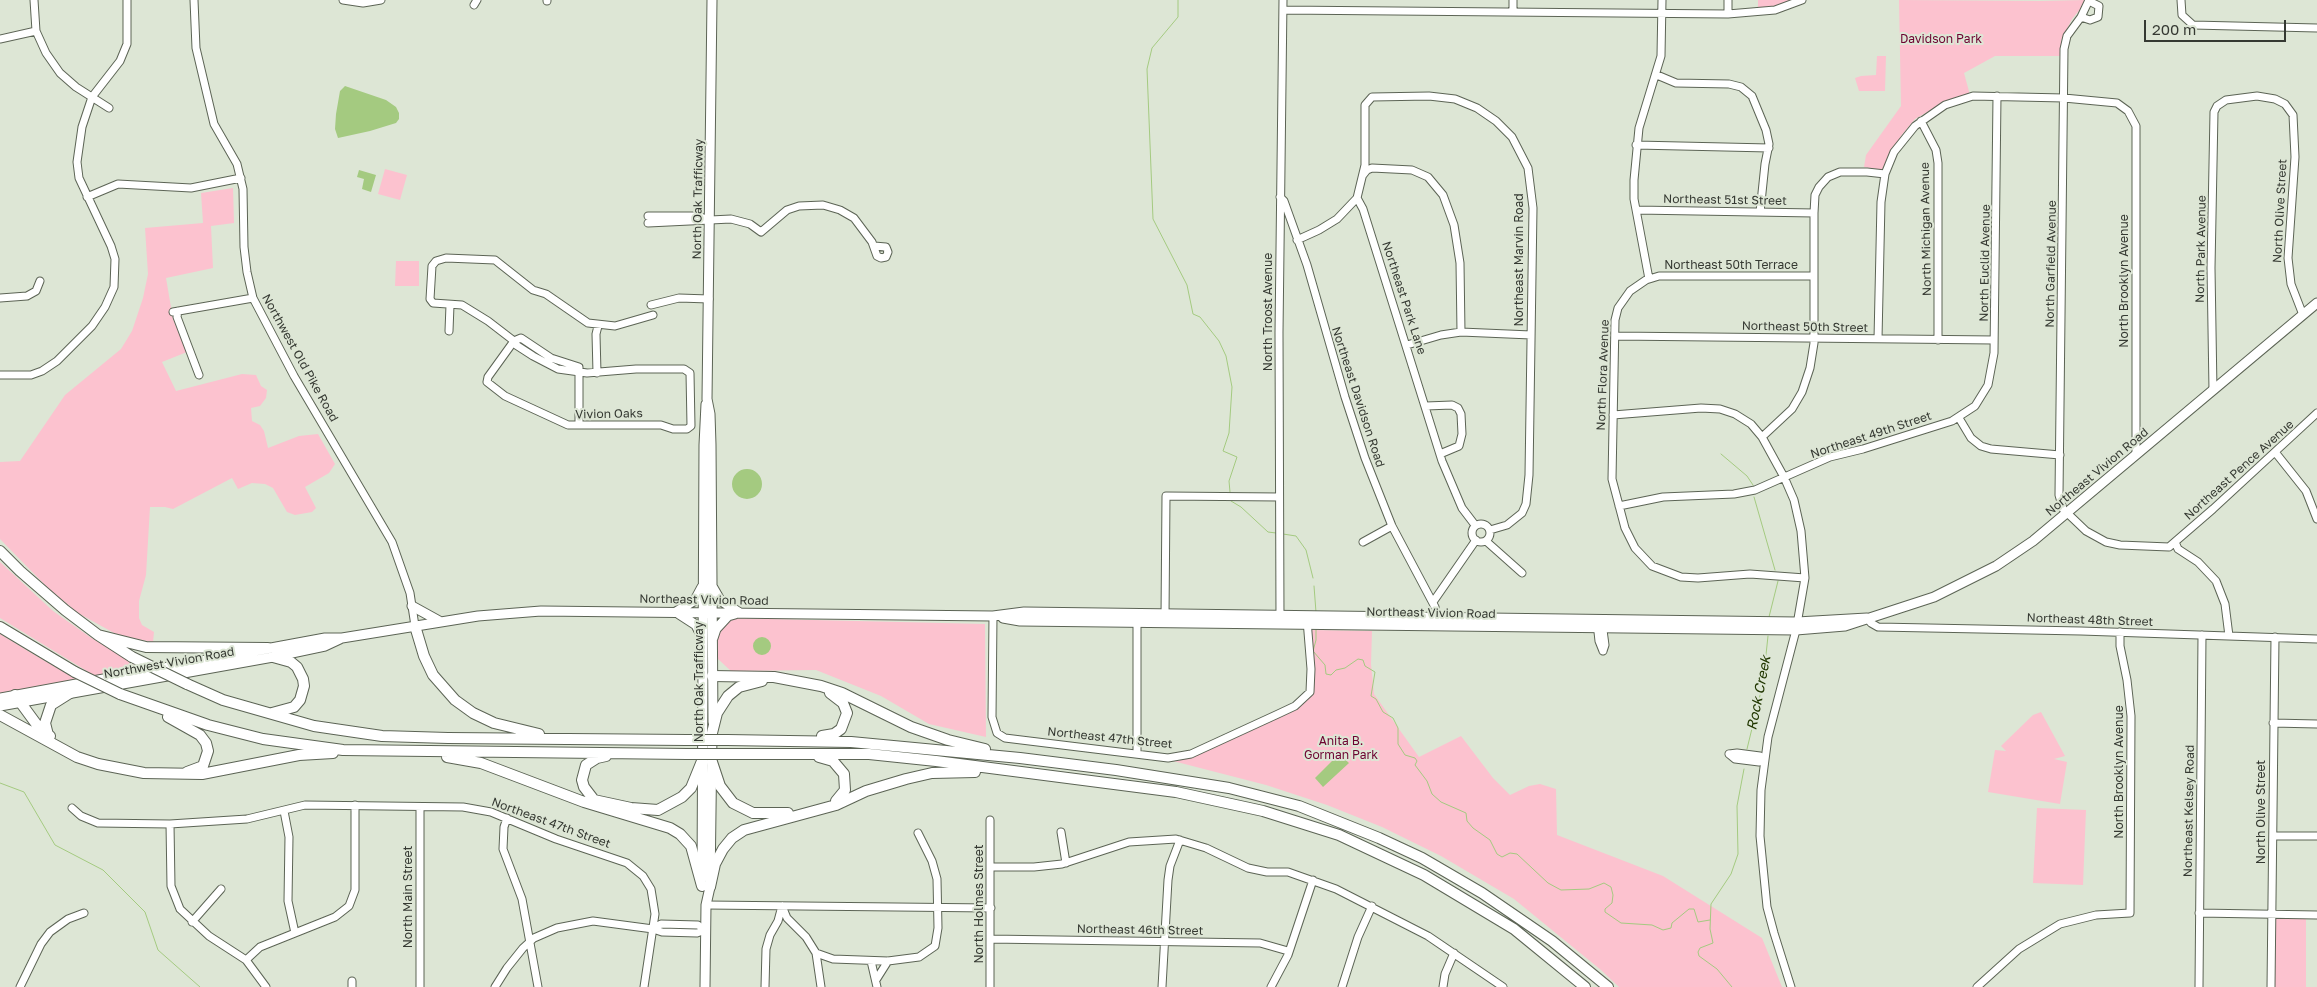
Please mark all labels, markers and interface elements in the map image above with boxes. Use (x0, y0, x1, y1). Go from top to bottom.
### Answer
scale bar (2147, 10, 2290, 42)
text: 200 m (2152, 20, 2196, 38)
park label: Davidson Park (1900, 32, 1982, 46)
street label: North Oak Trafficway (690, 139, 706, 259)
street label: North Olive Street (2270, 159, 2290, 263)
street label: North Michigan Avenue (1918, 162, 1934, 296)
street label: Northeast 51st Street (1663, 192, 1787, 208)
street label: Northeast Marvin Road (1512, 193, 1526, 327)
street label: North Park Avenue (2193, 195, 2209, 303)
street label: North Garfield Avenue (2043, 200, 2059, 328)
street label: North Euclid Avenue (1977, 204, 1993, 322)
street label: North Brooklyn Avenue (2117, 214, 2131, 348)
street label: Northeast Park Lane (1379, 239, 1429, 357)
street label: North Troost Avenue (1261, 253, 1275, 371)
street label: Northeast 50th Terrace (1664, 258, 1798, 272)
street label: Northwest Old Pike Road (259, 292, 341, 424)
street label: North Flora Avenue (1594, 319, 1612, 431)
street label: Northeast 50th Street (1742, 319, 1868, 335)
street label: Northeast Davidson Road (1328, 325, 1388, 469)
street label: Vivion Oaks (575, 406, 643, 422)
street label: Northeast 49th Street (1809, 409, 1933, 461)
street label: Northeast Pence Avenue (2181, 417, 2297, 523)
street label: Northeast Vivion Road (2043, 425, 2151, 519)
street label: Northeast Vivion Road (639, 592, 769, 608)
street label: Northeast Vivion Road (1366, 605, 1496, 621)
street label: Northeast 48th Street (2026, 611, 2154, 629)
street label: North Oak Trafficway (692, 622, 706, 742)
street label: Northwest Vivion Road (103, 644, 235, 682)
water label: Rock Creek (1744, 654, 1774, 732)
street label: North Brooklyn Avenue (2112, 705, 2126, 839)
street label: Northeast 47th Street (1047, 724, 1173, 752)
park label: Anita B. Gorman Park (1304, 734, 1378, 762)
street label: Northeast Kelsey Road (2181, 745, 2197, 877)
street label: North Olive Street (2254, 760, 2268, 864)
street label: Northeast 47th Street (489, 795, 613, 851)
street label: North Holmes Street (972, 844, 986, 964)
street label: North Main Street (401, 846, 415, 948)
street label: Northeast 46th Street (1077, 922, 1203, 938)

